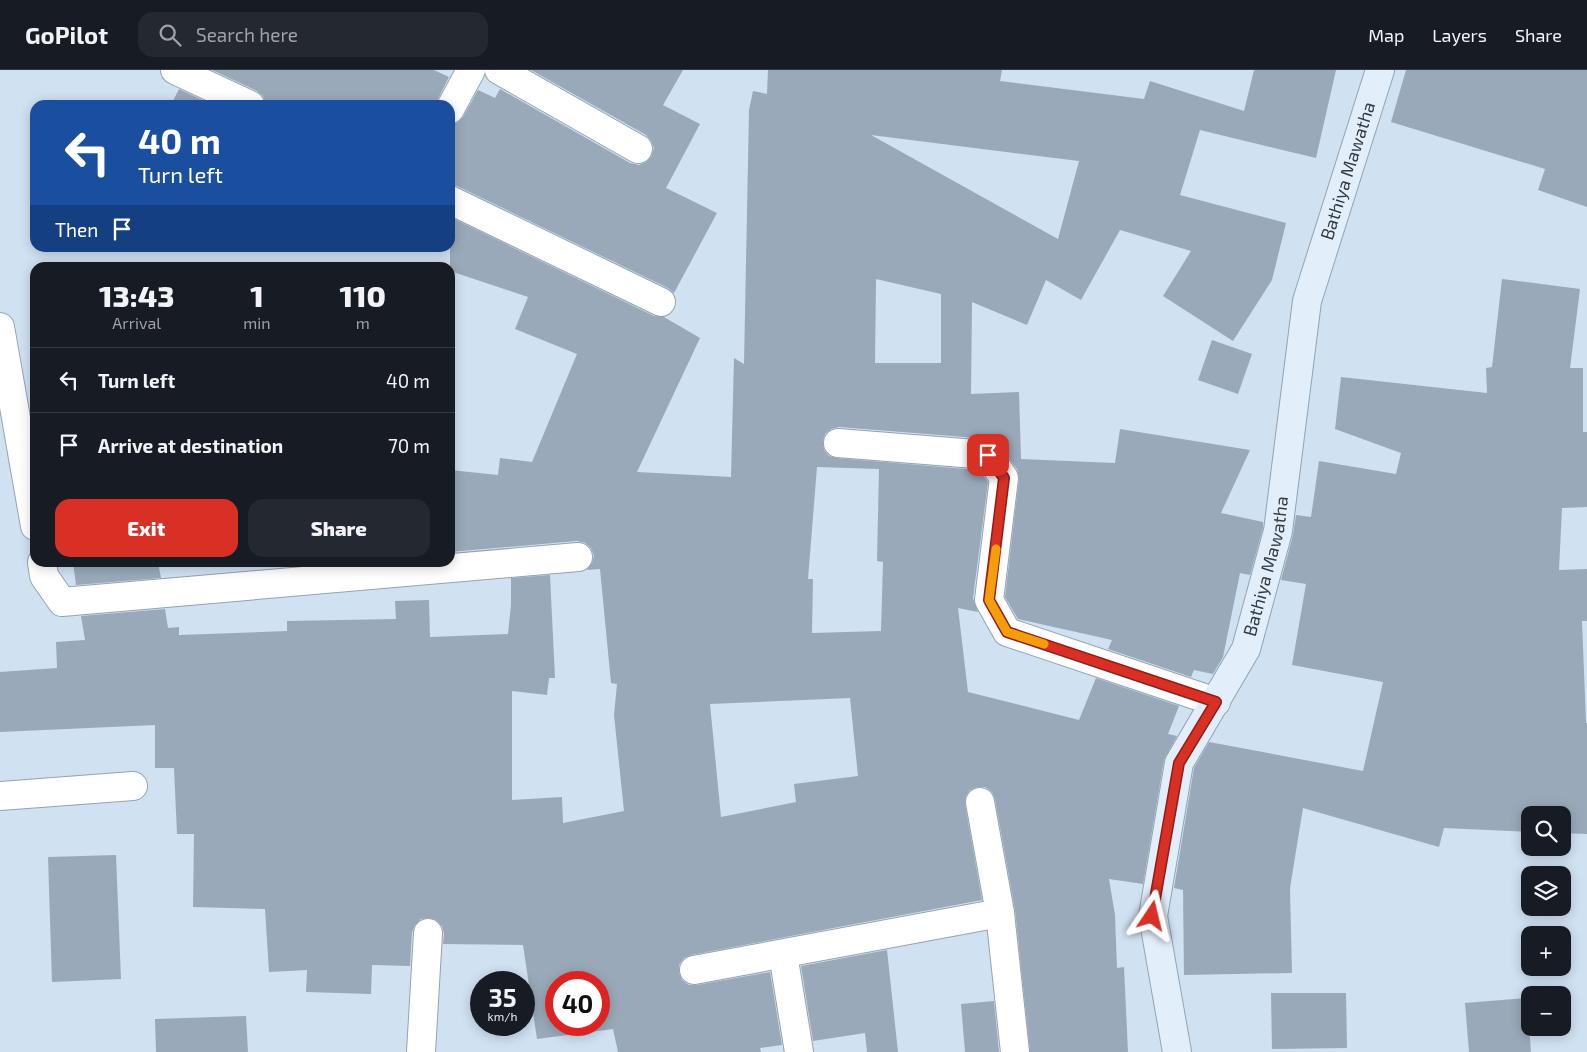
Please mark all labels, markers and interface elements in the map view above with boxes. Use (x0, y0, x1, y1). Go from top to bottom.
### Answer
search box (138, 12, 488, 57)
text: GoPilot (25, 20, 108, 49)
icon: search (156, 21, 184, 49)
text: Search here (196, 23, 298, 46)
text: Map (1368, 24, 1404, 46)
text: Layers (1432, 24, 1487, 46)
text: Share (1515, 24, 1562, 46)
street label: Bathiya Mawatha (1315, 99, 1379, 243)
text: 40 m (138, 119, 221, 161)
icon: left (55, 120, 120, 185)
text: Turn left (138, 161, 223, 187)
icon: arrive (108, 215, 136, 243)
text: Then (55, 218, 98, 241)
text: 13:43 (99, 277, 174, 313)
text: 1 (250, 277, 264, 313)
text: 110 (340, 277, 386, 313)
text: Arrival (112, 313, 161, 332)
text: min (243, 313, 271, 332)
text: m (356, 313, 370, 332)
icon: left (55, 366, 83, 394)
text: Turn left (98, 369, 175, 392)
text: 40 m (386, 369, 430, 392)
icon: arrive (55, 431, 83, 459)
text: Arrive at destination (98, 434, 283, 457)
text: 70 m (388, 434, 430, 457)
pin (967, 434, 1009, 476)
icon: arrive (974, 441, 1002, 469)
street label: Bathiya Mawatha (1238, 495, 1292, 639)
button: Exit (55, 499, 238, 557)
button: Share (248, 499, 430, 557)
map controls (1521, 806, 1571, 1036)
button: search (1521, 806, 1571, 856)
button: layers (1521, 866, 1571, 916)
position arrow (1125, 889, 1177, 941)
button: + (1521, 926, 1571, 976)
speed limit sign: 40 (545, 971, 610, 1036)
text: 35 (489, 982, 516, 1012)
button: − (1521, 986, 1571, 1036)
text: km/h (488, 1009, 517, 1023)

